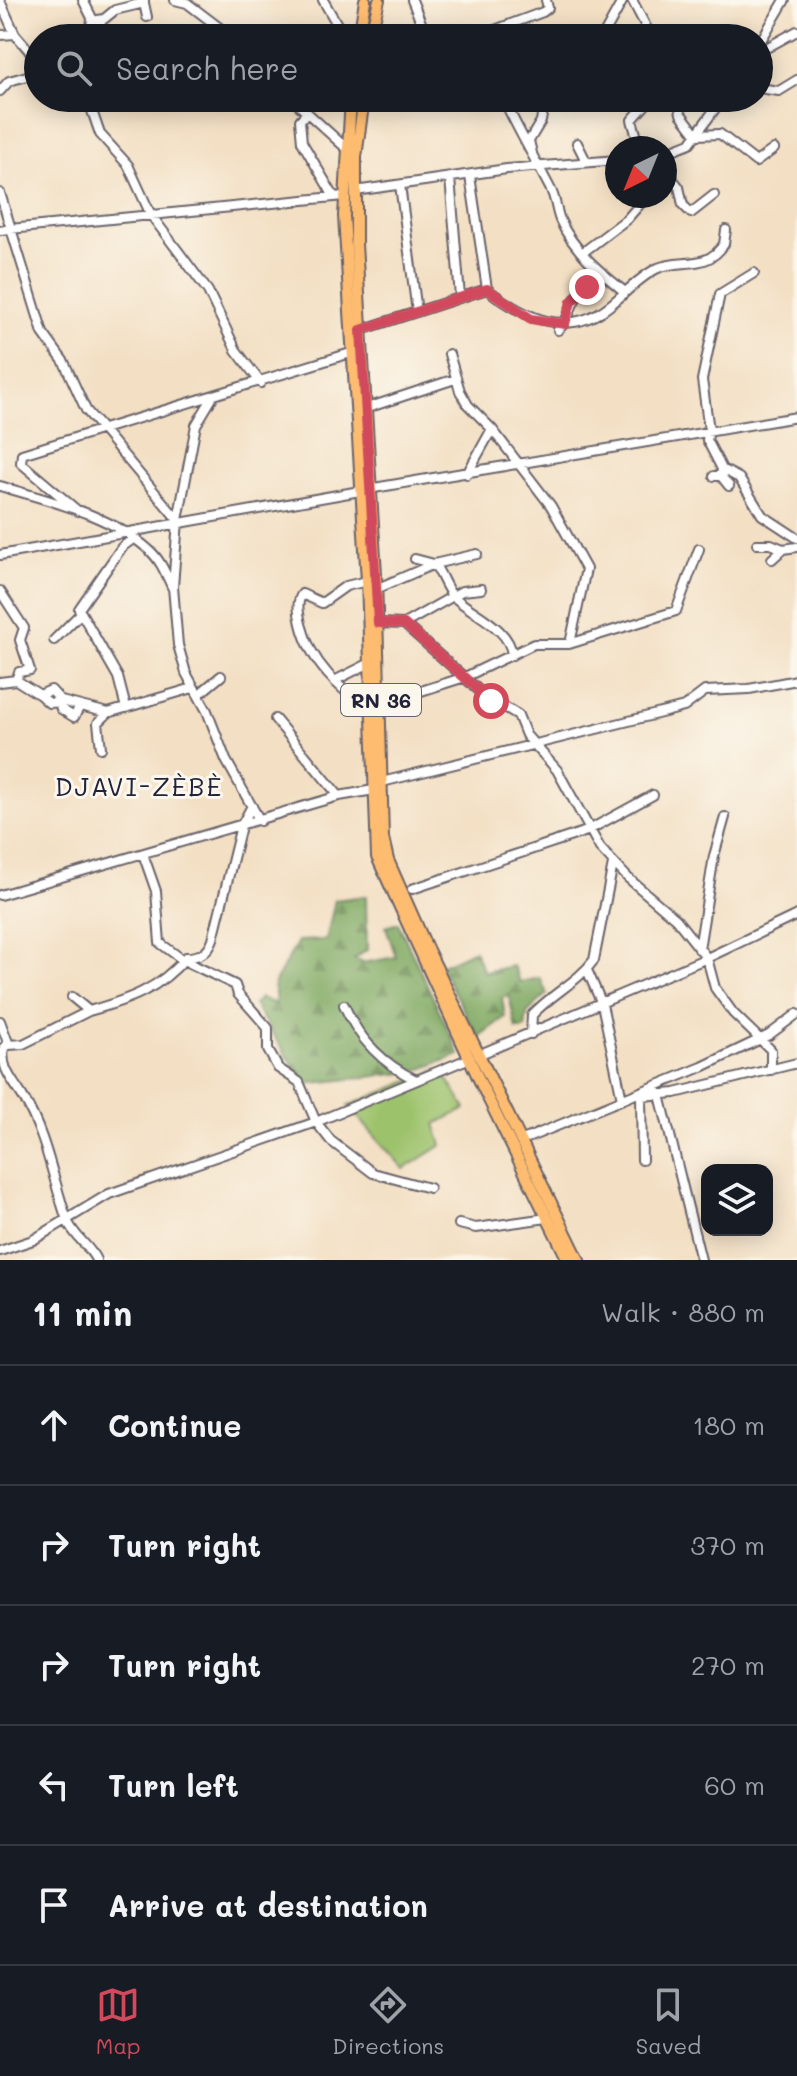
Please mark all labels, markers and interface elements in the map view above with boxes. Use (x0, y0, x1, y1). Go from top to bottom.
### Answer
search box (24, 24, 773, 112)
icon: search (52, 46, 96, 90)
text: Search here (116, 48, 299, 88)
north arrow (605, 136, 677, 208)
route end (569, 269, 605, 305)
route start (473, 683, 509, 719)
road number: RN 36 (341, 684, 421, 716)
district label: DJAVI-ZÈBÈ (55, 769, 223, 803)
map controls (701, 1164, 773, 1236)
button: layers (701, 1164, 773, 1236)
text: 11 min (32, 1290, 132, 1335)
text: Walk · 880 m (601, 1295, 765, 1329)
icon: ahead (32, 1403, 76, 1447)
text: Continue (108, 1405, 241, 1445)
text: 180 m (693, 1408, 765, 1442)
icon: right (32, 1523, 76, 1567)
text: Turn right (108, 1525, 261, 1565)
text: 370 m (690, 1528, 765, 1562)
icon: right (32, 1643, 76, 1687)
text: Turn right (108, 1645, 261, 1685)
text: 270 m (691, 1648, 765, 1682)
icon: left (32, 1763, 76, 1807)
text: Turn left (108, 1765, 239, 1805)
text: 60 m (704, 1768, 765, 1802)
icon: arrive (32, 1883, 76, 1927)
text: Arrive at destination (108, 1885, 428, 1925)
tab: Map (96, 1983, 141, 2060)
tab: Directions (332, 1983, 444, 2060)
tab: Saved (636, 1983, 701, 2060)

